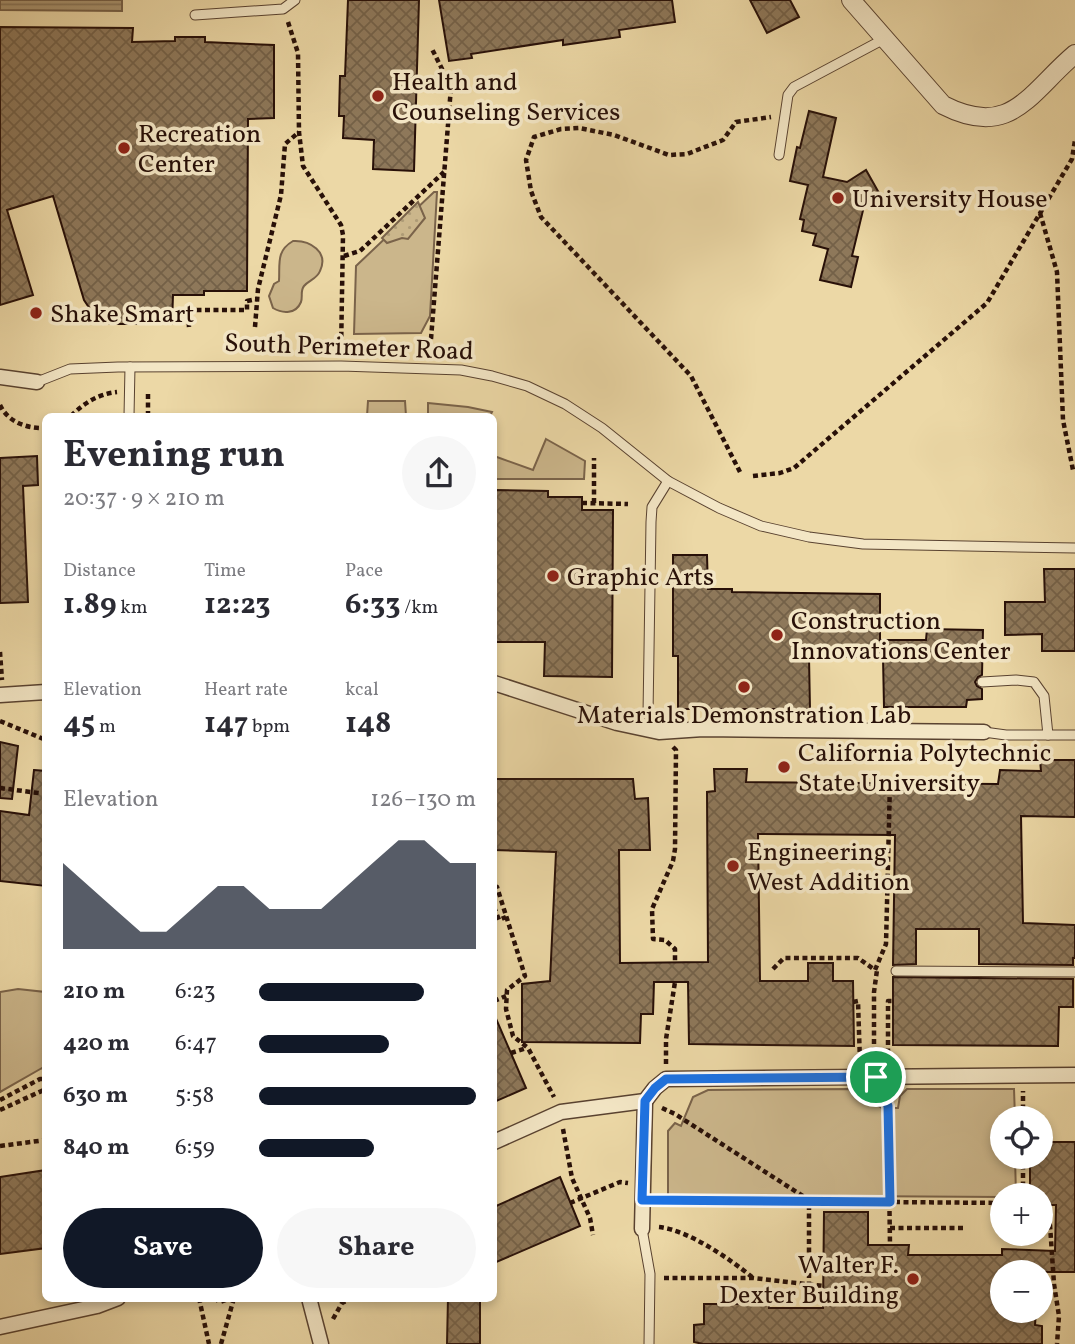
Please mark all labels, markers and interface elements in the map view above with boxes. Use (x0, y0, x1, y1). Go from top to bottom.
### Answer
place label: Health and Counseling Services (392, 65, 620, 131)
marker: Health and Counseling Services (370, 88, 386, 104)
place label: Recreation Center (138, 117, 261, 183)
marker: Recreation Center (116, 140, 132, 156)
place label: University House (852, 182, 1048, 218)
marker: University House (830, 190, 846, 206)
place label: Shake Smart (50, 297, 194, 333)
marker: Shake Smart (28, 305, 44, 321)
street label: South Perimeter Road (224, 326, 474, 370)
text: Evening run (63, 430, 285, 483)
button: share (402, 436, 476, 510)
text: 20:37 · 9 × 210 m (63, 483, 225, 515)
text: Distance (63, 558, 136, 584)
text: Time (204, 558, 246, 584)
text: Pace (345, 558, 383, 584)
place label: Graphic Arts (567, 560, 714, 596)
marker: Graphic Arts (545, 568, 561, 584)
text: 1.89 (63, 584, 117, 626)
text: 12:23 (204, 584, 271, 626)
text: 6:33 (345, 584, 401, 626)
text: km (117, 595, 147, 621)
text: /km (401, 595, 438, 621)
place label: Construction Innovations Center (791, 604, 1011, 670)
marker: Construction Innovations Center (769, 627, 785, 643)
text: Elevation (63, 677, 142, 703)
text: Heart rate (204, 677, 288, 703)
text: kcal (345, 677, 379, 703)
marker: Materials Demonstration Lab (736, 679, 752, 695)
place label: Materials Demonstration Lab (577, 698, 911, 734)
text: 45 (63, 703, 95, 745)
text: 147 (204, 703, 248, 745)
text: 148 (345, 703, 391, 745)
text: m (95, 714, 116, 740)
text: bpm (248, 714, 290, 740)
place label: California Polytechnic State University (798, 736, 1051, 802)
marker: California Polytechnic State University (776, 759, 792, 775)
text: Elevation (63, 784, 159, 816)
text: 126–130 m (370, 784, 476, 816)
place label: Engineering West Addition (747, 835, 910, 901)
marker: Engineering West Addition (725, 858, 741, 874)
text: 210 m (63, 976, 125, 1008)
text: 6:23 (175, 976, 216, 1008)
text: 420 m (63, 1028, 130, 1060)
text: 6:47 (175, 1028, 217, 1060)
pin (846, 1047, 906, 1107)
icon: arrive (857, 1058, 895, 1096)
text: 630 m (63, 1080, 128, 1112)
text: 5:58 (175, 1080, 214, 1112)
map controls (990, 1106, 1053, 1323)
button: locate (990, 1106, 1053, 1169)
text: 840 m (63, 1132, 129, 1164)
text: 6:59 (175, 1132, 215, 1164)
button: + (990, 1183, 1053, 1246)
button: Save (63, 1208, 263, 1288)
button: Share (277, 1208, 476, 1288)
place label: Walter F. Dexter Building (719, 1248, 899, 1314)
button: − (990, 1260, 1053, 1323)
marker: Walter F. Dexter Building (905, 1271, 921, 1287)

